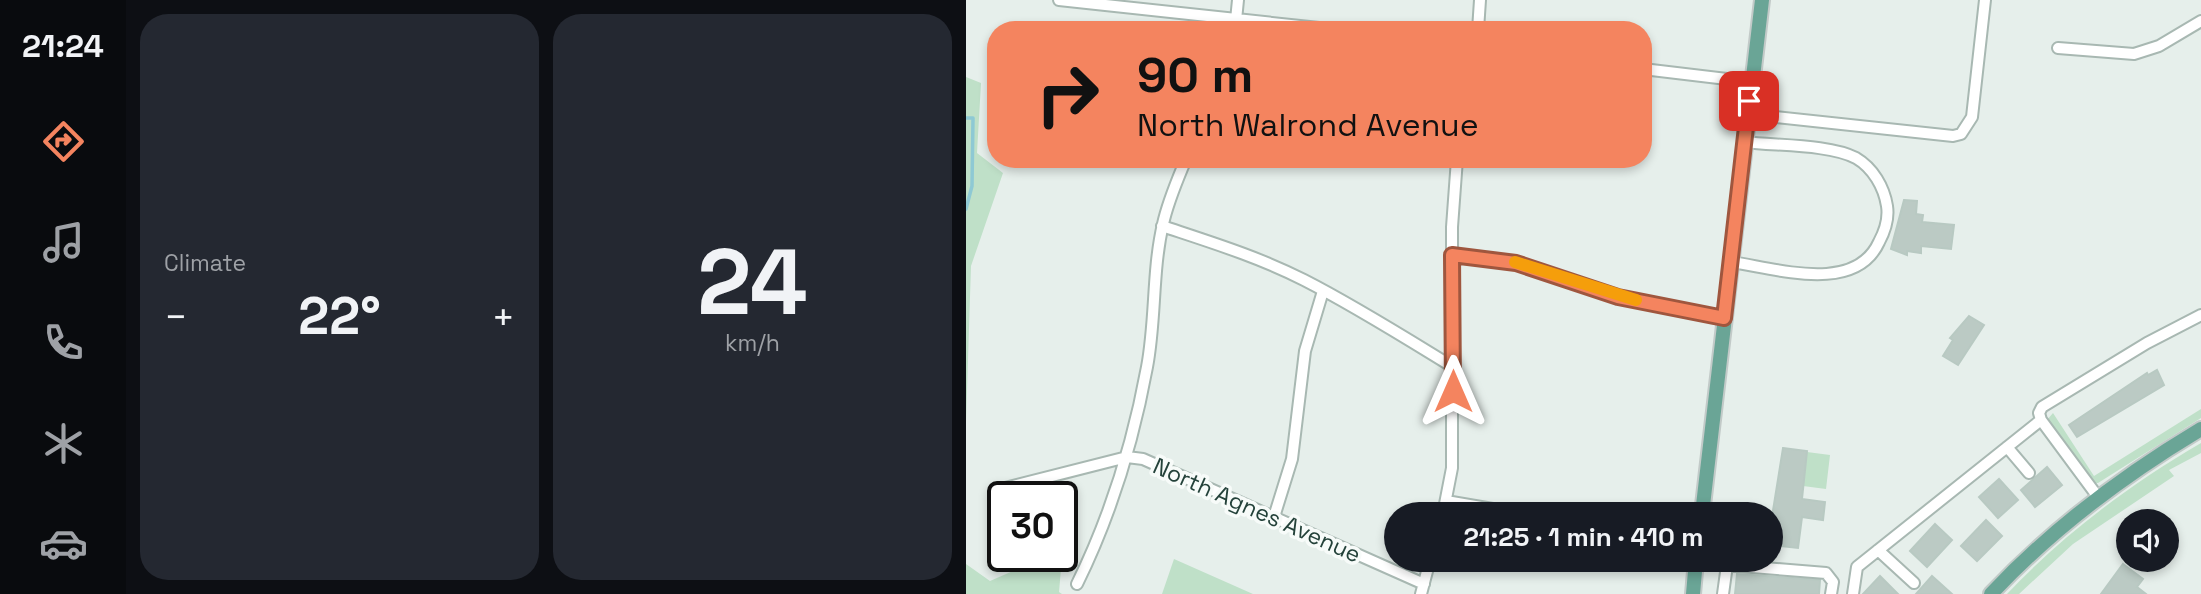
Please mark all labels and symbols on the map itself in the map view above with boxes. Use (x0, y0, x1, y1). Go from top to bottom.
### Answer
pin (1719, 71, 1779, 131)
position arrow (1416, 354, 1490, 428)
street label: North Agnes Avenue (1148, 451, 1366, 569)
speed limit sign: 30 (987, 481, 1078, 572)

